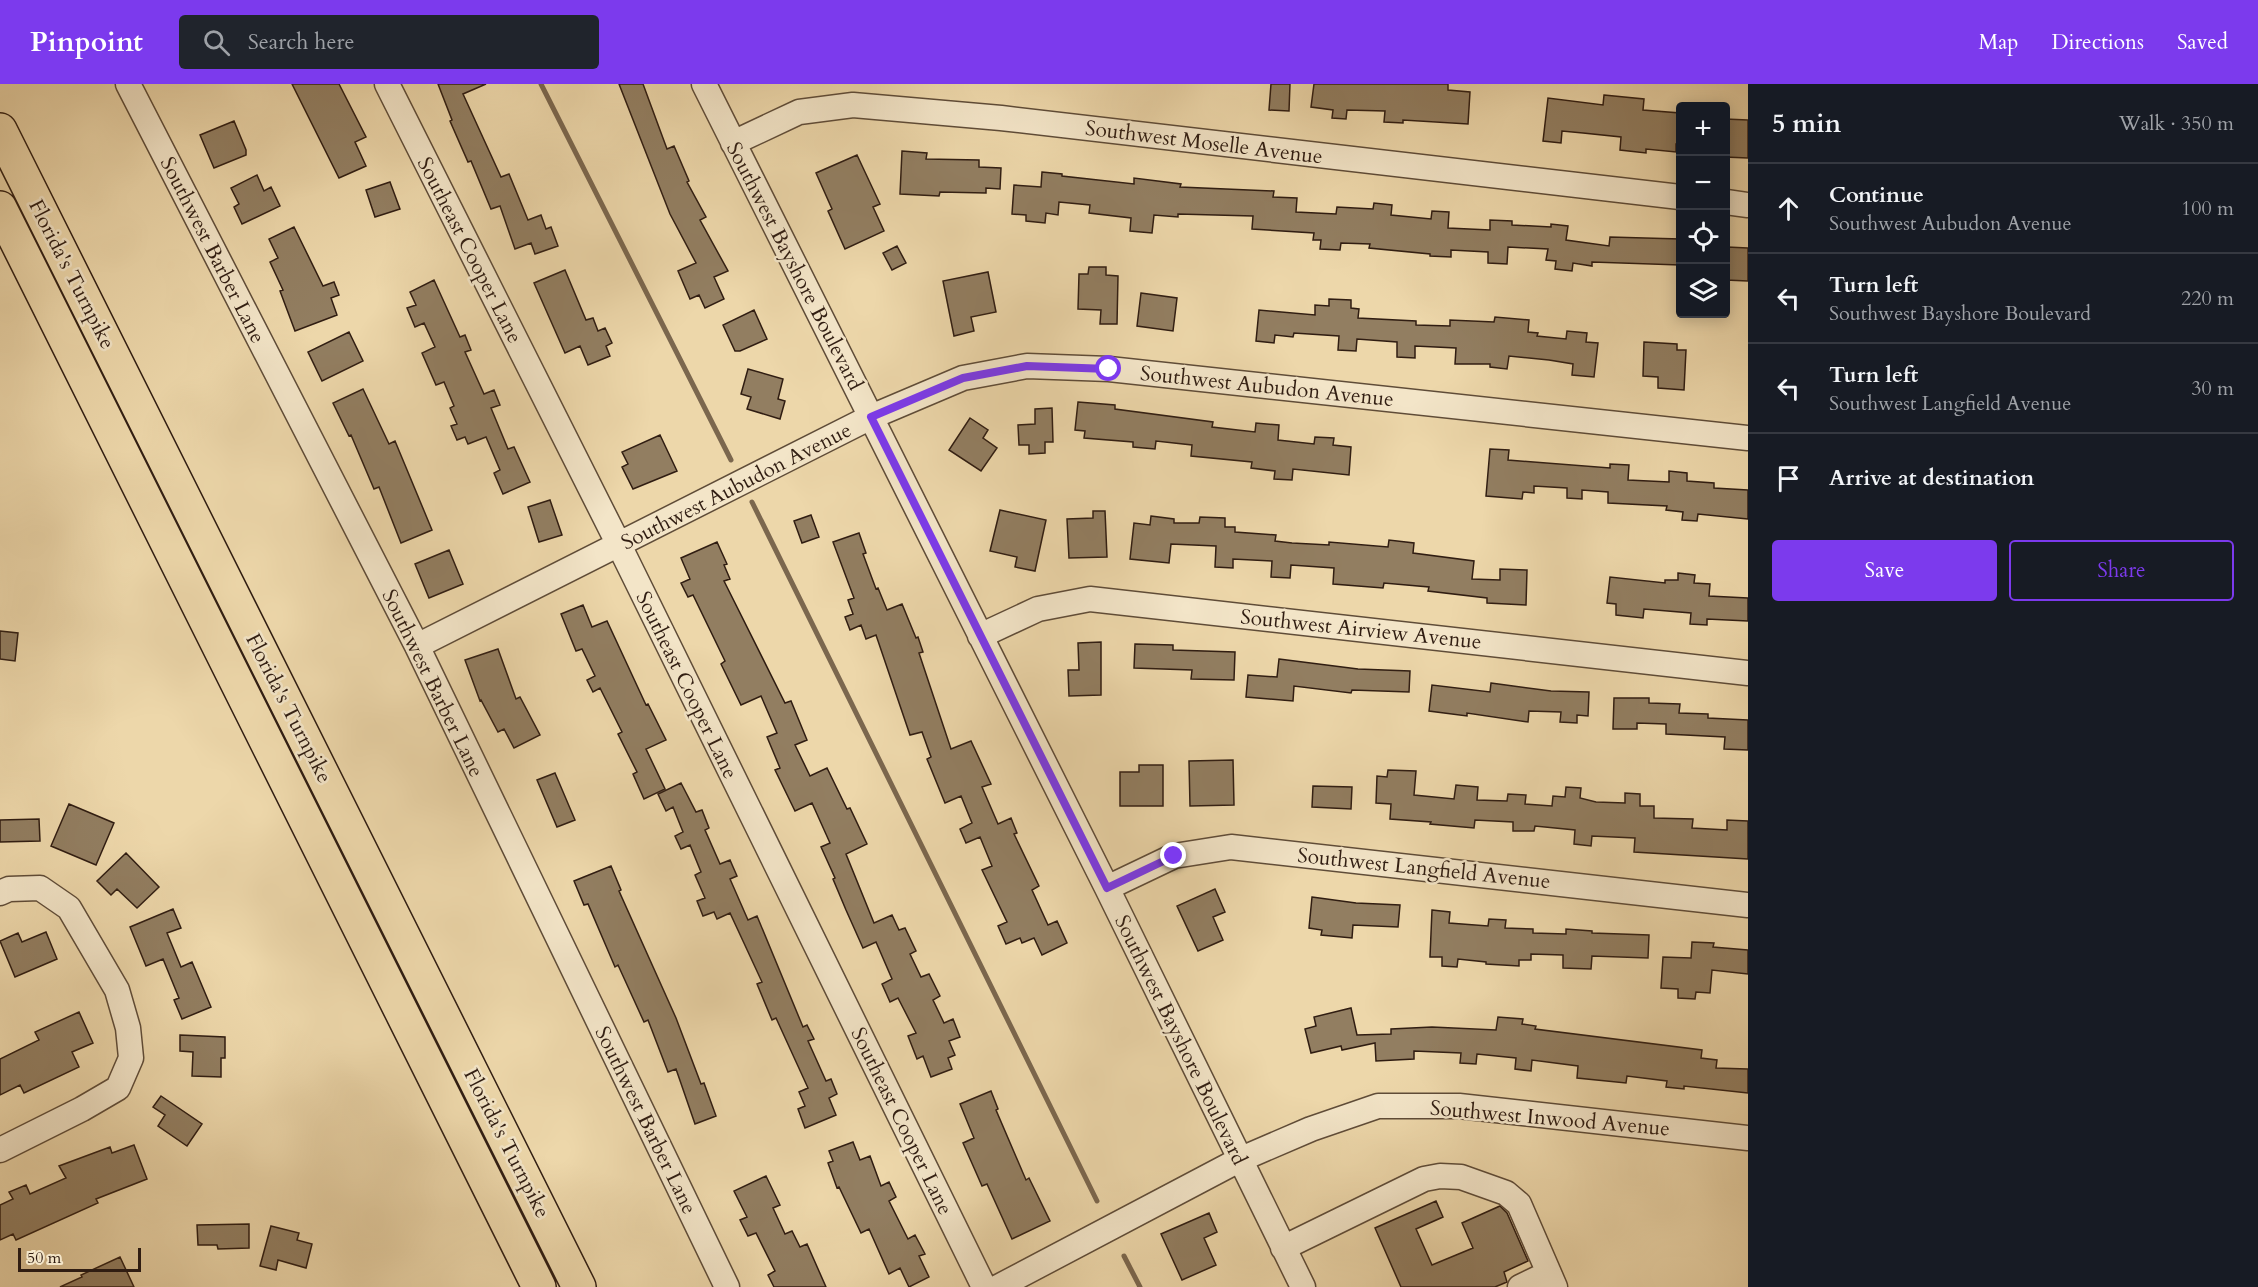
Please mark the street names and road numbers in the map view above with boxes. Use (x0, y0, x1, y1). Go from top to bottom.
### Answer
street label: Southwest Moselle Avenue (1084, 114, 1324, 171)
street label: Southwest Bayshore Boulevard (719, 137, 870, 395)
street label: Southwest Barber Lane (153, 152, 272, 348)
street label: Southeast Cooper Lane (410, 152, 529, 348)
street label: Florida's Turnpike (21, 194, 122, 354)
street label: Southwest Aubudon Avenue (1139, 359, 1395, 414)
street label: Southwest Aubudon Avenue (616, 416, 856, 557)
street label: Southwest Barber Lane (374, 584, 491, 782)
street label: Southeast Cooper Lane (628, 587, 745, 784)
street label: Southwest Airview Avenue (1239, 602, 1483, 657)
street label: Florida's Turnpike (238, 628, 339, 788)
street label: Southwest Langfield Avenue (1296, 841, 1552, 896)
street label: Southwest Bayshore Boulevard (1107, 910, 1254, 1170)
street label: Southwest Barber Lane (587, 1021, 704, 1219)
street label: Southeast Cooper Lane (843, 1023, 960, 1220)
street label: Florida's Turnpike (456, 1063, 557, 1223)
street label: Southwest Inwood Avenue (1429, 1094, 1671, 1143)

